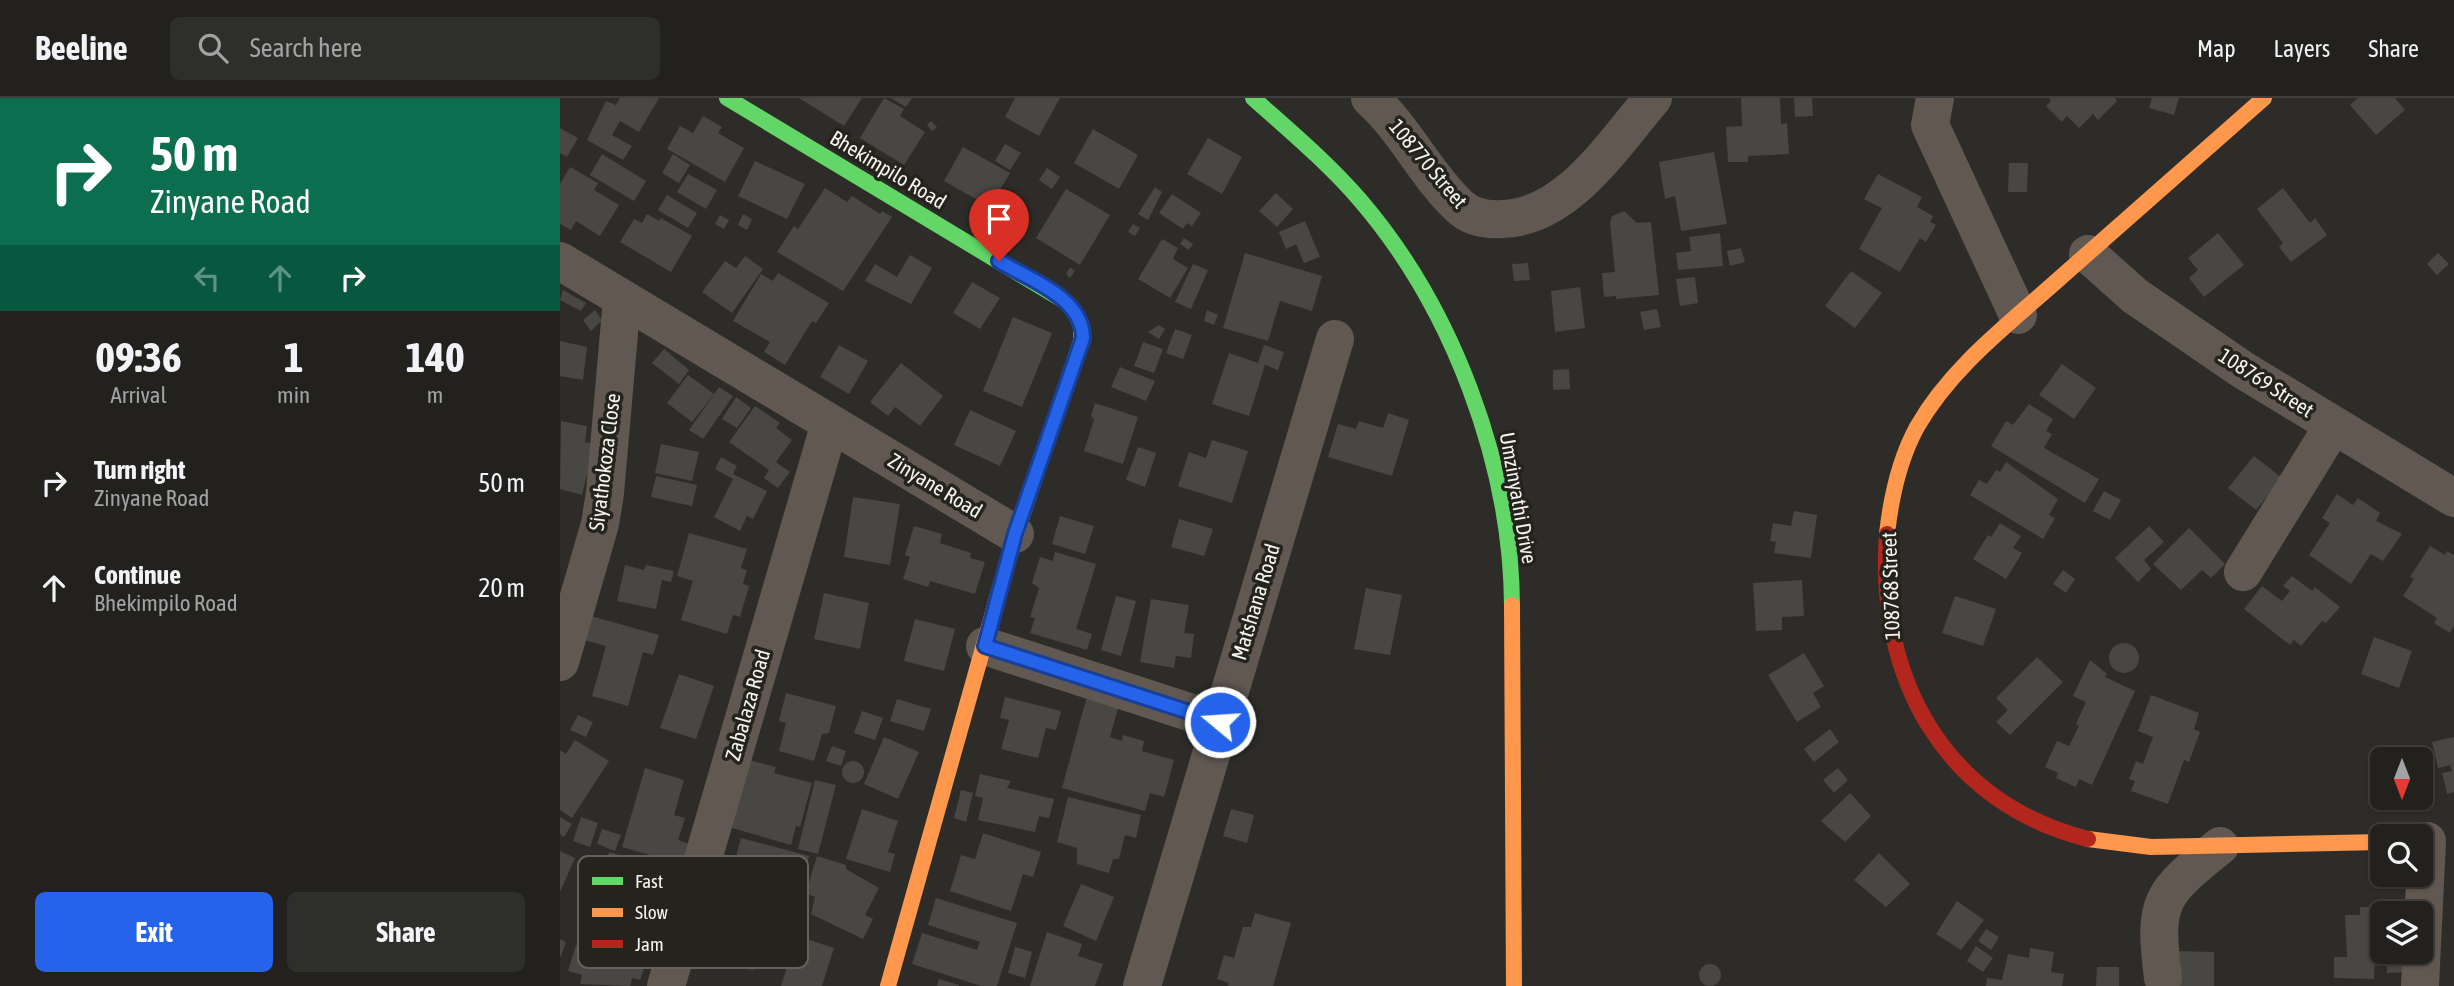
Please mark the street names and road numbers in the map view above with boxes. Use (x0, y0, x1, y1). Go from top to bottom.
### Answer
street label: 108770 Street (1385, 114, 1473, 213)
street label: Bhekimpilo Road (826, 125, 951, 213)
street label: 108769 Street (2215, 343, 2318, 422)
street label: Siyathokoza Close (584, 392, 624, 532)
street label: Umzinyathi Drive (1496, 430, 1542, 565)
street label: Zinyane Road (884, 448, 987, 523)
street label: 108768 Street (1876, 532, 1904, 641)
street label: Matshana Road (1226, 541, 1284, 663)
street label: Zabalaza Road (720, 646, 774, 763)

